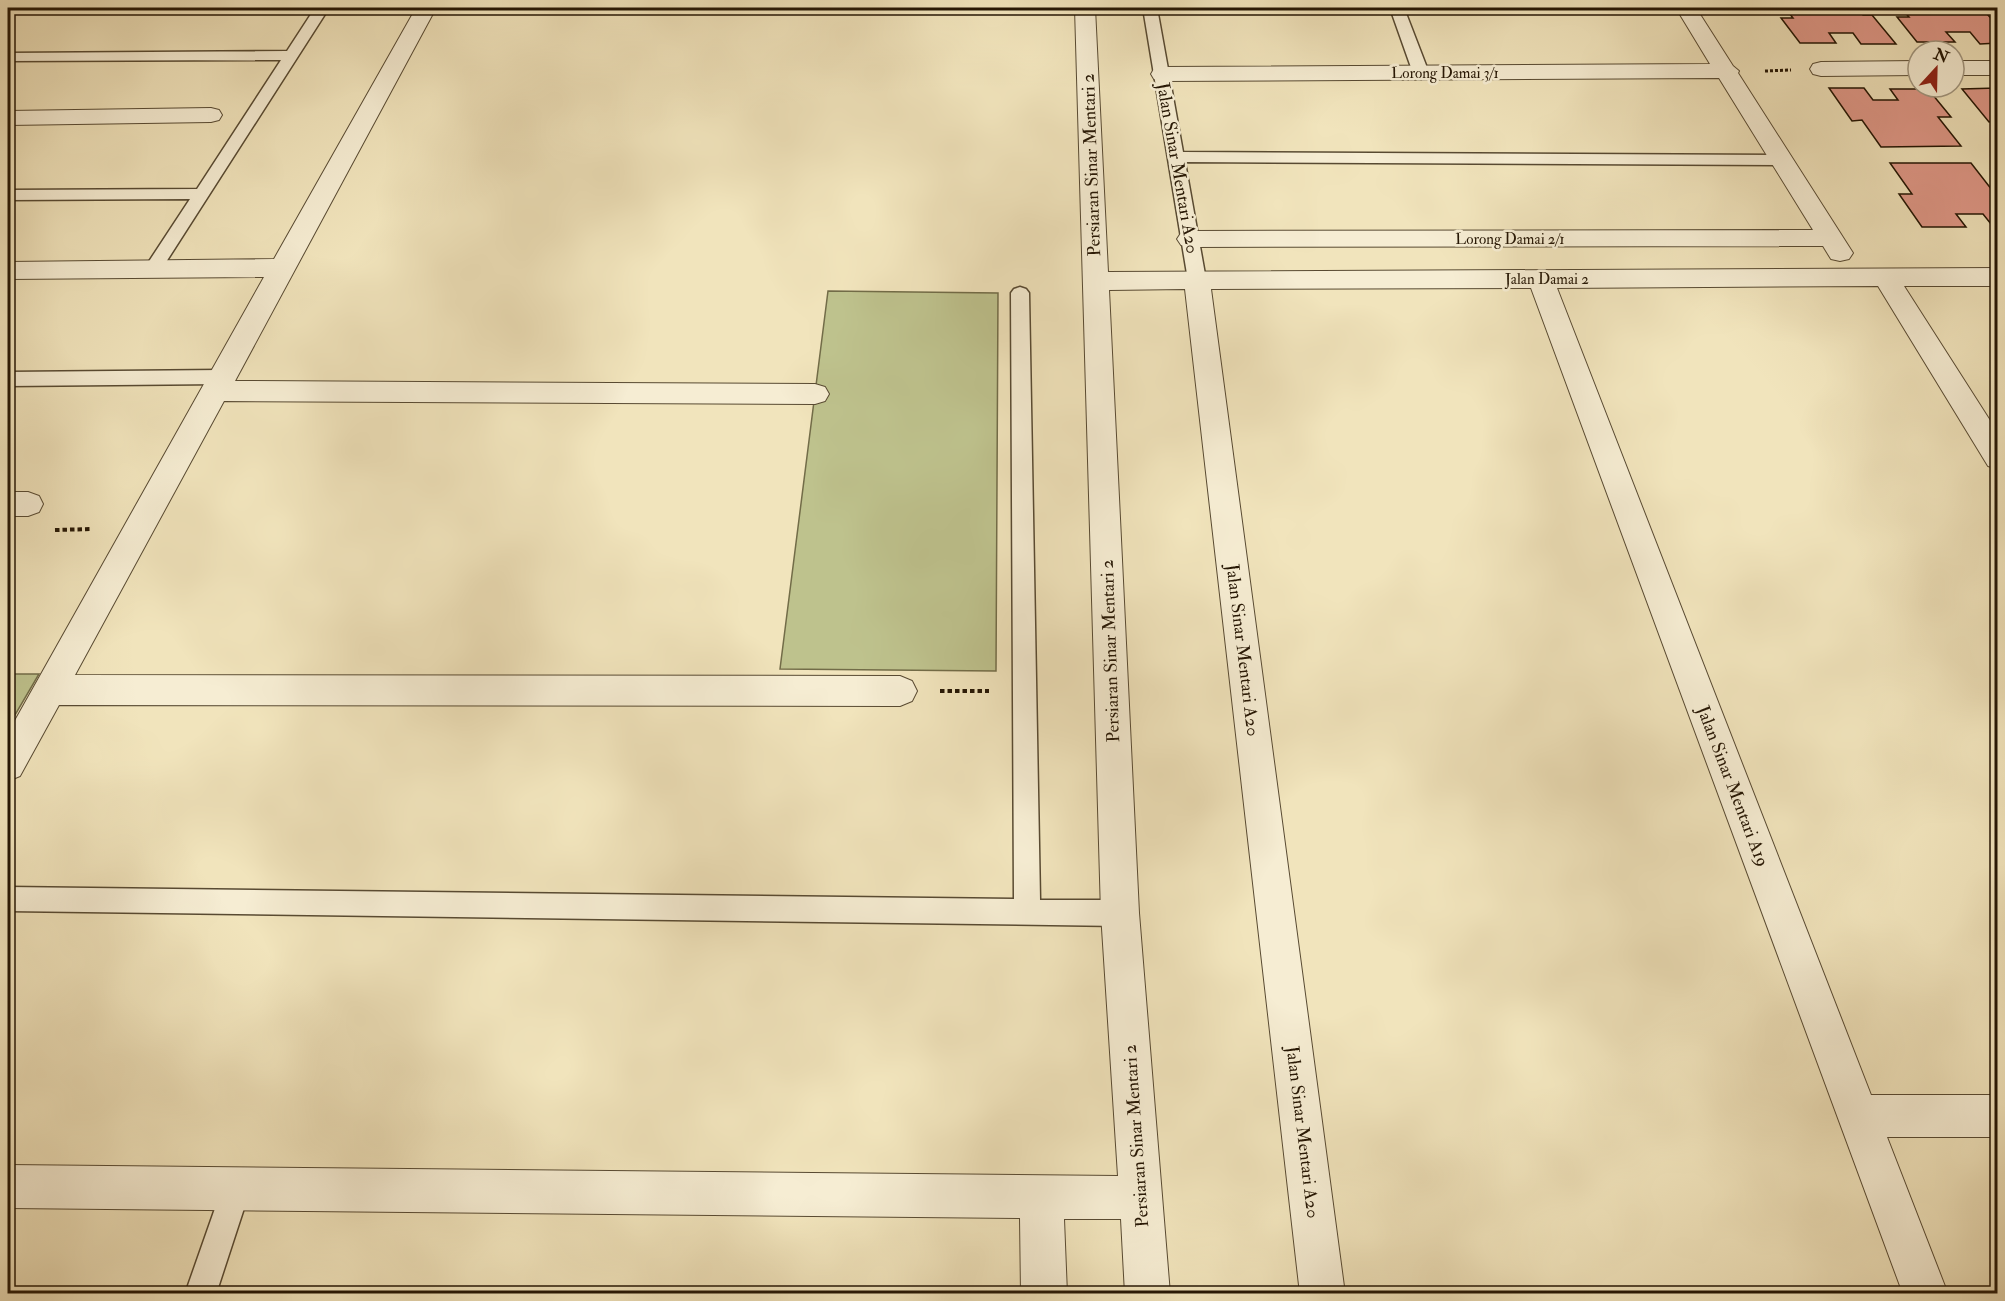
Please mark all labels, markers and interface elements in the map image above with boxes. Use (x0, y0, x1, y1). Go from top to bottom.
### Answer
north arrow (1906, 39, 1966, 99)
text: N (1930, 44, 1952, 68)
street label: Lorong Damai 3/1 (1391, 64, 1499, 83)
street label: Persiaran Sinar Mentari 2 (1077, 73, 1106, 257)
street label: Jalan Sinar Mentari A20 (1151, 80, 1204, 255)
street label: Lorong Damai 2/1 (1455, 230, 1565, 249)
street label: Jalan Damai 2 (1504, 270, 1589, 290)
street label: Persiaran Sinar Mentari 2 (1096, 559, 1125, 743)
street label: Jalan Sinar Mentari A20 (1220, 562, 1264, 738)
street label: Jalan Sinar Mentari A19 (1691, 701, 1774, 870)
street label: Persiaran Sinar Mentari 2 (1119, 1044, 1154, 1228)
street label: Jalan Sinar Mentari A20 (1280, 1044, 1324, 1220)

